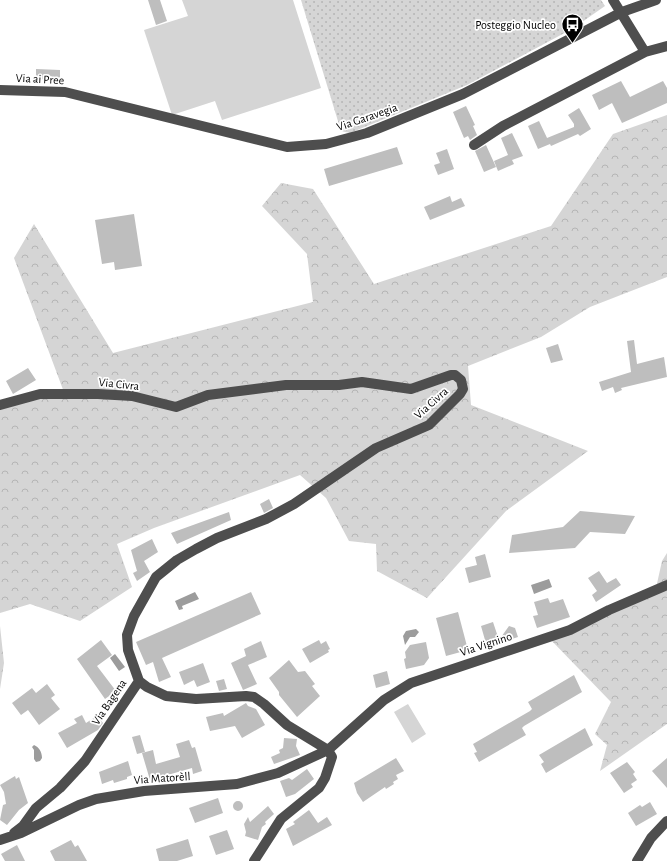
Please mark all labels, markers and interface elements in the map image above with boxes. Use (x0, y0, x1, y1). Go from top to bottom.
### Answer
bus stop icon: Posteggio Nucleo (559, 12, 585, 45)
place label: Posteggio Nucleo (475, 19, 556, 31)
street label: Via ai Pree (15, 72, 65, 86)
street label: Via Garavegia (335, 101, 399, 133)
street label: Via Civra (98, 376, 140, 392)
street label: Via Civra (412, 385, 450, 421)
street label: Via Vignino (459, 630, 514, 658)
street label: Via Bagena (89, 677, 129, 727)
street label: Via Matorèll (133, 770, 191, 786)

